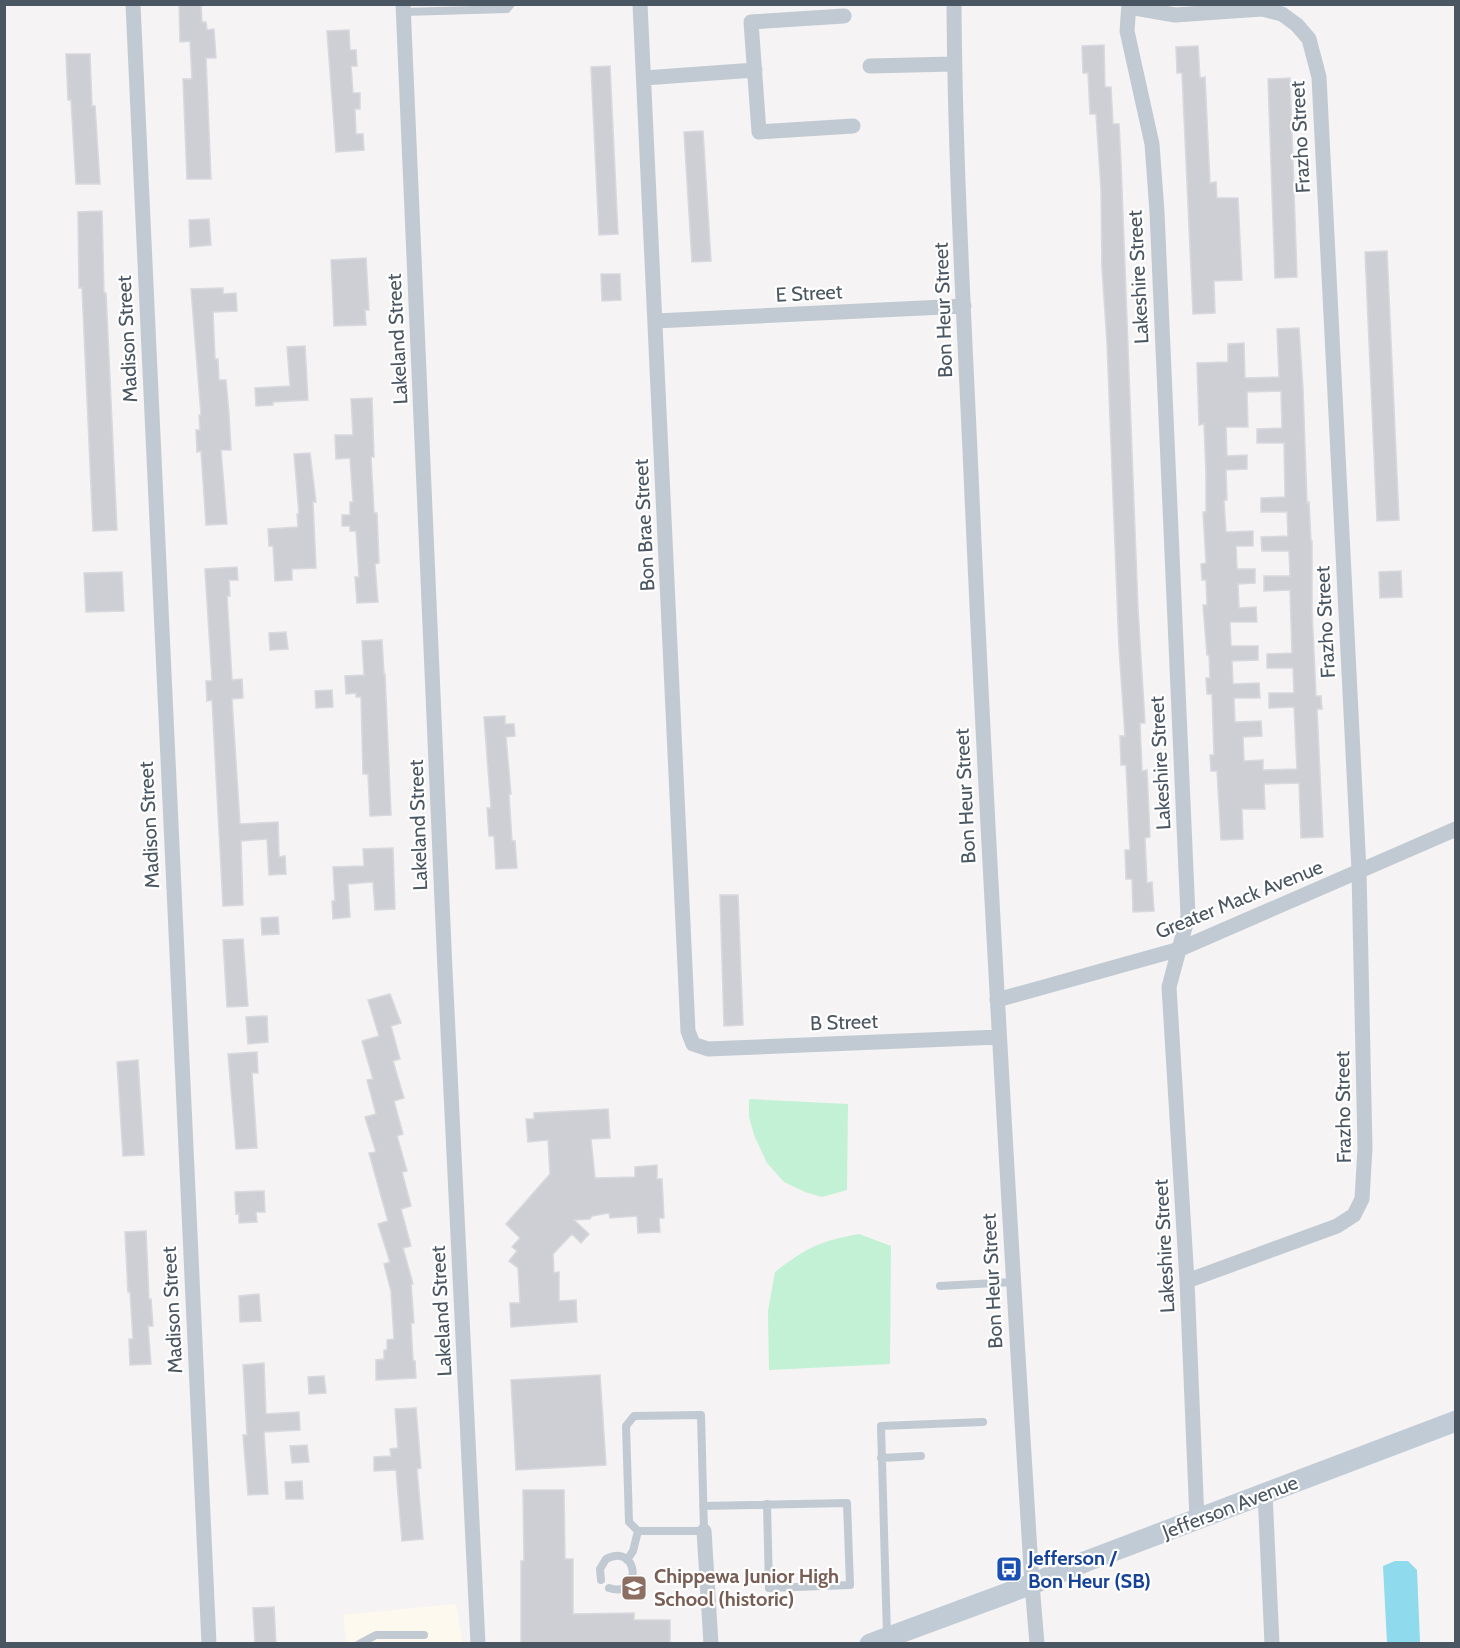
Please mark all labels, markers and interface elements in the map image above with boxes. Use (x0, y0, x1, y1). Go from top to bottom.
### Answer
street label: Frazho Street (1285, 80, 1315, 194)
street label: Lakeshire Street (1122, 209, 1153, 345)
street label: Bon Heur Street (929, 242, 957, 378)
street label: Lakeland Street (382, 273, 412, 405)
street label: Madison Street (112, 274, 142, 403)
street label: E Street (775, 279, 843, 307)
street label: Bon Brae Street (629, 458, 659, 592)
street label: Frazho Street (1310, 565, 1340, 679)
street label: Lakeshire Street (1144, 695, 1175, 831)
street label: Bon Heur Street (949, 728, 981, 864)
street label: Lakeland Street (404, 759, 432, 891)
street label: Madison Street (134, 760, 164, 889)
street label: Greater Mack Avenue (1152, 854, 1326, 944)
street label: B Street (810, 1009, 879, 1035)
street label: Frazho Street (1330, 1050, 1356, 1163)
street label: Lakeshire Street (1148, 1178, 1179, 1314)
street label: Bon Heur Street (976, 1213, 1008, 1349)
street label: Madison Street (157, 1245, 187, 1374)
street label: Lakeland Street (426, 1245, 456, 1377)
street label: Jefferson Avenue (1158, 1470, 1301, 1544)
place label: Jefferson / Bon Heur (SB) (1027, 1546, 1151, 1593)
bus stop icon: Jefferson / Bon Heur (SB) (994, 1554, 1024, 1584)
place label: Chippewa Junior High School (historic) (654, 1564, 839, 1611)
school or university icon: Chippewa Junior High School (historic) (619, 1573, 649, 1603)

